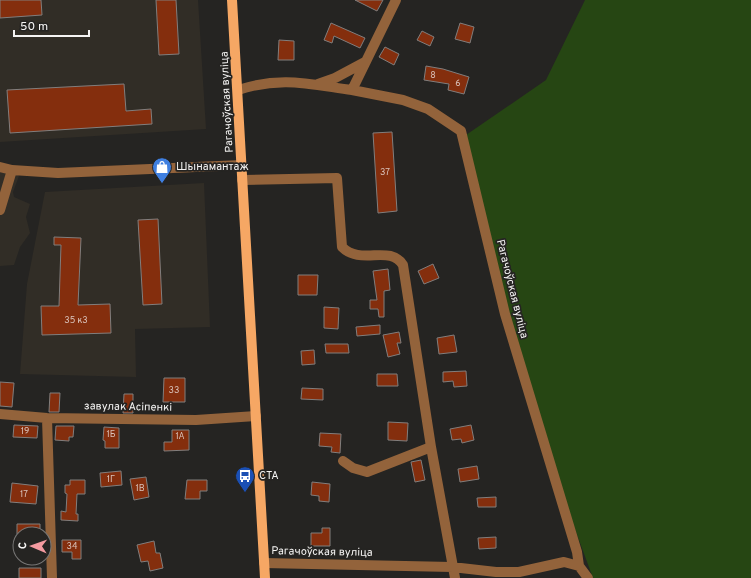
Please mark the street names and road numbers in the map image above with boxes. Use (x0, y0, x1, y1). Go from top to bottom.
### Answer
street label: Рагачоўская вуліца (217, 51, 237, 153)
street label: Рагачоўская вуліца (493, 238, 531, 340)
street label: завулак Асіпенкі (84, 399, 172, 415)
street label: Рагачоўская вуліца (271, 544, 373, 560)

